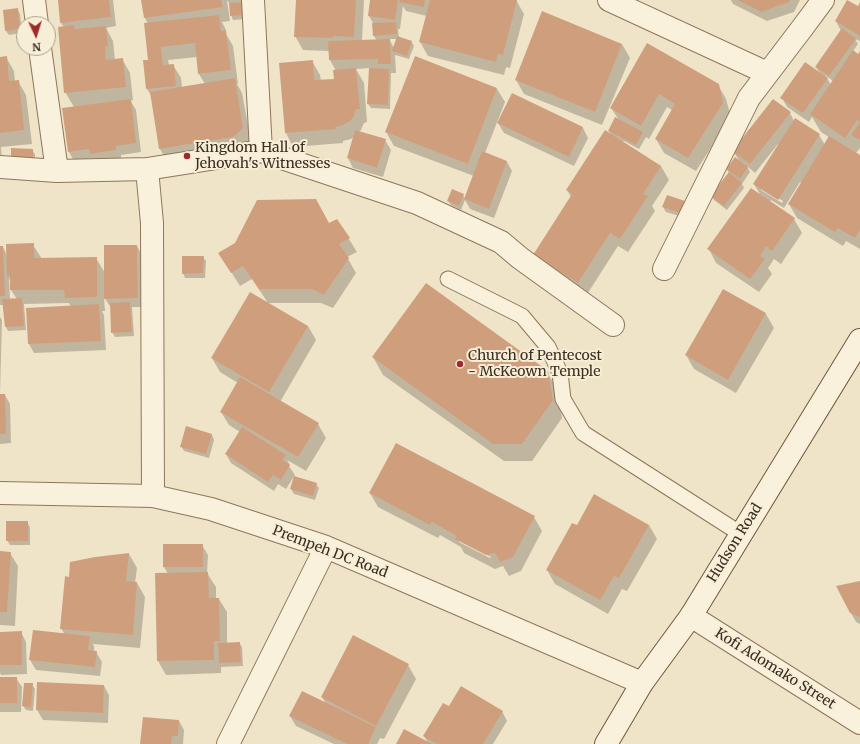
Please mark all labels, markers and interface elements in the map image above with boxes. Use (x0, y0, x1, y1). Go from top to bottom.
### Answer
north arrow (16, 16, 56, 56)
text: N (32, 40, 42, 54)
place label: Kingdom Hall of Jehovah's Witnesses (195, 140, 330, 172)
marker: Kingdom Hall of Jehovah's Witnesses (182, 151, 192, 161)
place label: Church of Pentecost - McKeown Temple (468, 348, 602, 380)
marker: Church of Pentecost - McKeown Temple (455, 359, 465, 369)
street label: Hudson Road (704, 500, 766, 586)
street label: Prempeh DC Road (270, 522, 390, 582)
street label: Kofi Adomako Street (712, 625, 838, 713)

